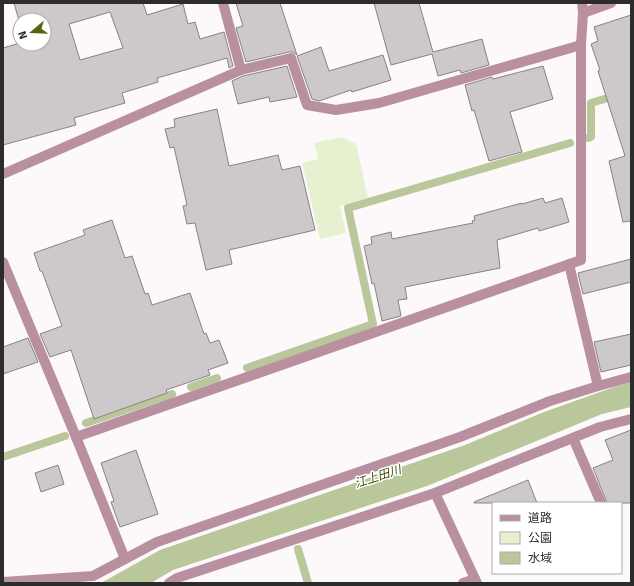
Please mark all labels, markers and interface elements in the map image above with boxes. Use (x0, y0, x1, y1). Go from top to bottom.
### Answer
north arrow (12, 12, 52, 52)
text: N (16, 29, 30, 41)
water label: 江上田川 (353, 462, 405, 492)
legend (492, 502, 622, 574)
text: 道路 (528, 511, 552, 526)
text: 公園 (528, 531, 552, 546)
text: 水域 (528, 551, 552, 566)

